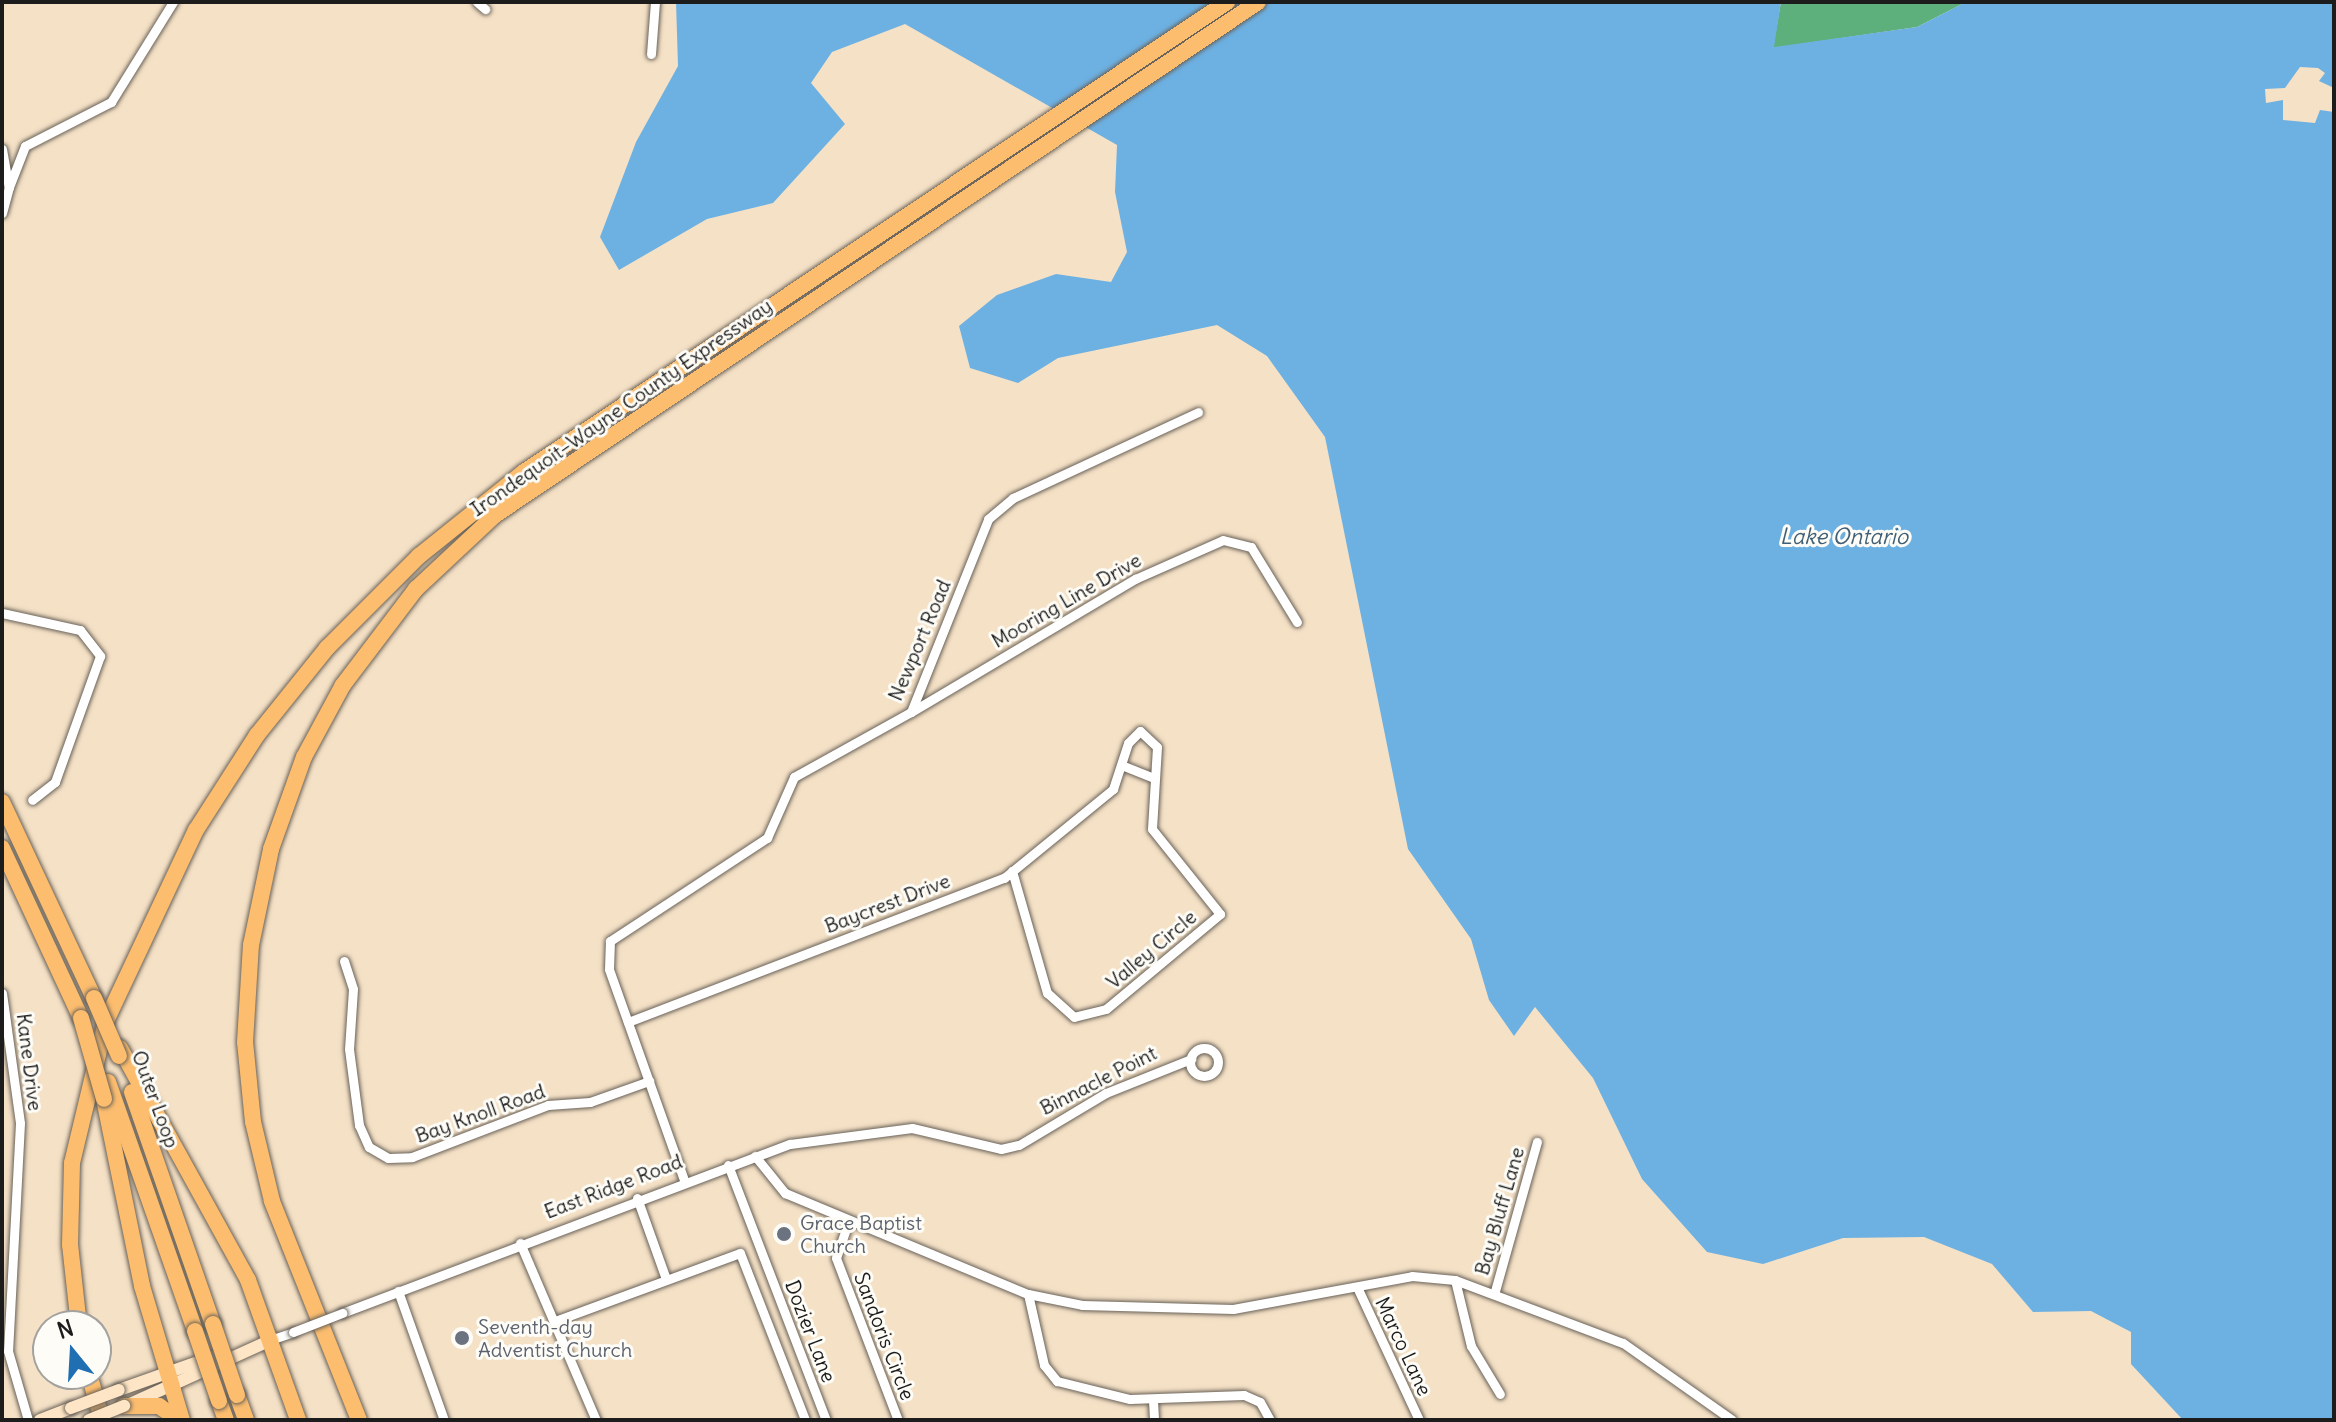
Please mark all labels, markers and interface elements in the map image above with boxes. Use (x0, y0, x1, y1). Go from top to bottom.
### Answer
street label: Irondequoit–Wayne County Expressway (466, 293, 776, 521)
water label: Lake Ontario (1780, 524, 1908, 550)
street label: Mooring Line Drive (987, 547, 1145, 653)
street label: Newport Road (883, 576, 955, 704)
street label: Baycrest Drive (821, 868, 953, 938)
street label: Valley Circle (1101, 904, 1201, 994)
street label: Kane Drive (12, 1012, 48, 1112)
street label: Binnacle Point (1036, 1040, 1160, 1120)
street label: Outer Loop (127, 1047, 185, 1151)
street label: Bay Knoll Road (412, 1078, 548, 1148)
street label: Bay Bluff Lane (1469, 1144, 1529, 1278)
street label: East Ridge Road (541, 1149, 685, 1223)
place label: Grace Baptist Church (800, 1210, 922, 1257)
marker: Grace Baptist Church (775, 1225, 793, 1243)
street label: Sandoris Circle (850, 1269, 920, 1403)
street label: Dozier Lane (781, 1277, 841, 1385)
street label: Marco Lane (1371, 1293, 1437, 1399)
north arrow (32, 1310, 112, 1390)
text: N (54, 1313, 77, 1345)
place label: Seventh-day Adventist Church (478, 1314, 632, 1361)
marker: Seventh-day Adventist Church (453, 1329, 471, 1347)

